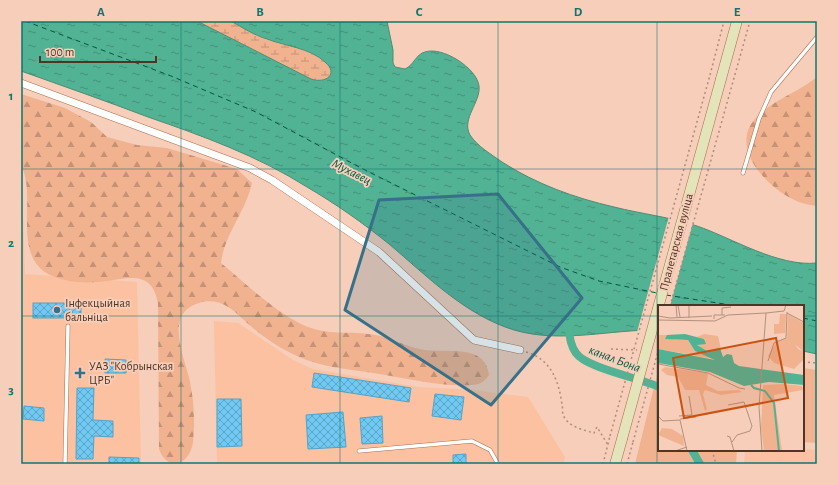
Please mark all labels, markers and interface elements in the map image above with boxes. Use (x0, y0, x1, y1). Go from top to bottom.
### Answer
text: A (97, 6, 105, 19)
text: B (256, 6, 264, 19)
text: C (416, 6, 423, 19)
text: D (574, 6, 583, 19)
text: E (734, 6, 741, 19)
scale bar (40, 38, 156, 64)
text: 100 m (46, 46, 74, 58)
text: 1 (9, 90, 13, 103)
water label: Мухавец (330, 157, 373, 188)
street label: Пралетарская вуліца (657, 192, 696, 292)
text: 2 (8, 237, 14, 250)
place label: Інфекцыйная бальніца (65, 297, 130, 323)
marker: Інфекцыйная бальніца (52, 305, 62, 315)
inset map (658, 305, 804, 451)
water label: канал Бона (587, 344, 642, 375)
place label: УАЗ "Кобрынская ЦРБ" (89, 360, 173, 386)
marker: УАЗ "Кобрынская ЦРБ" (74, 367, 86, 379)
text: 3 (8, 384, 14, 397)

